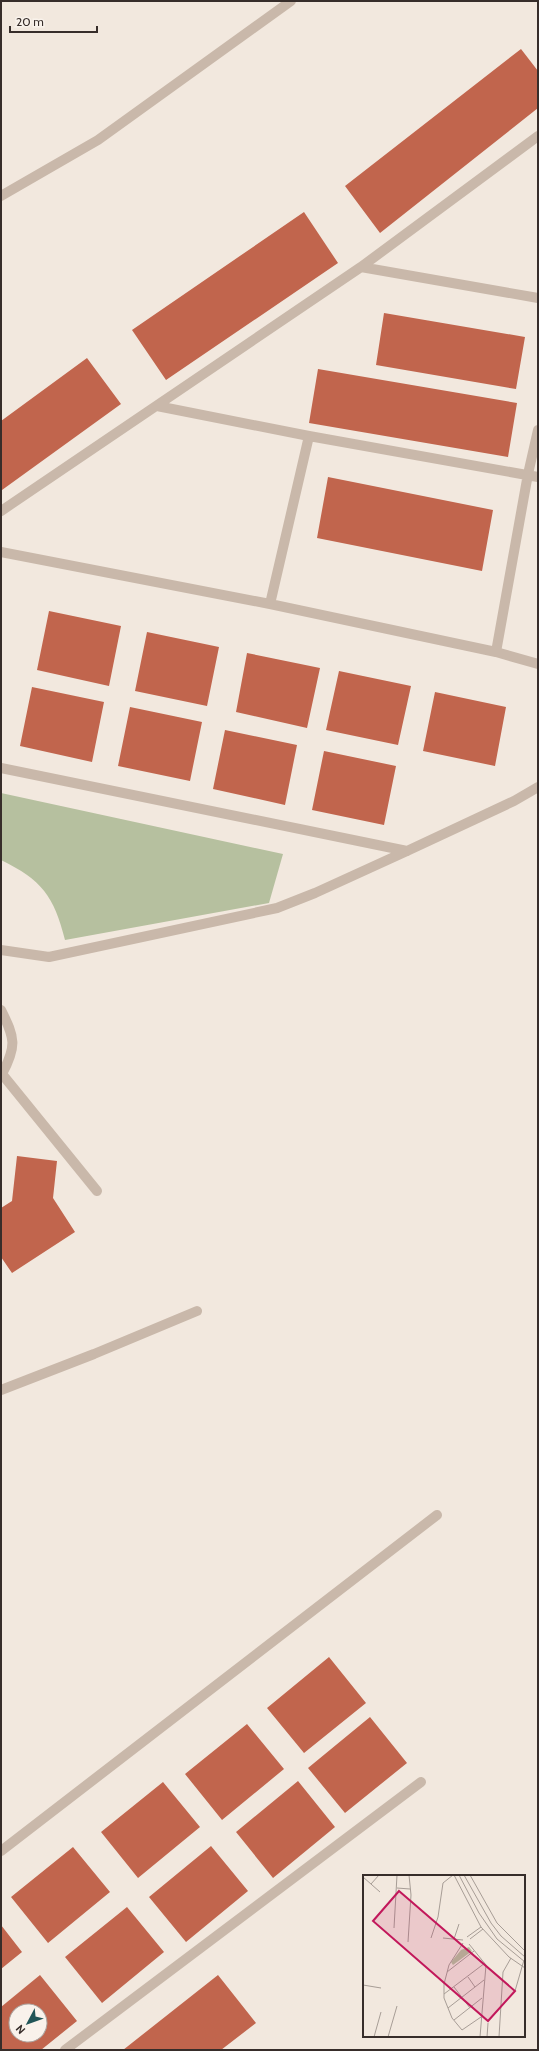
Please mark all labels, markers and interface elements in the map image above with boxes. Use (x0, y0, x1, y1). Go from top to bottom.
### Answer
scale bar (10, 8, 97, 34)
text: 20 m (16, 14, 44, 29)
inset map (363, 1875, 525, 2037)
north arrow (8, 2003, 48, 2043)
text: N (13, 2022, 28, 2037)

